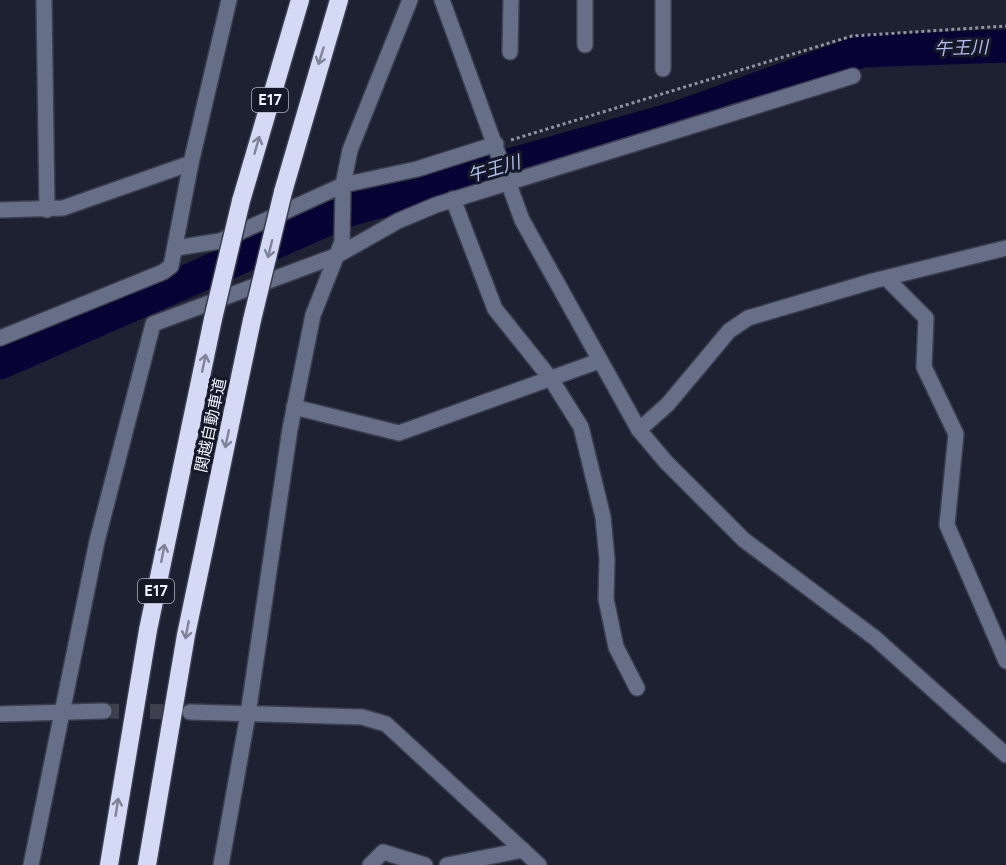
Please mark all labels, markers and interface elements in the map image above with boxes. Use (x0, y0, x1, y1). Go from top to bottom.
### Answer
water label: 午王川 (934, 36, 990, 60)
one-way arrow (315, 46, 326, 65)
road number: E17 (252, 88, 288, 112)
one-way arrow (252, 136, 263, 155)
water label: 午王川 (465, 150, 525, 187)
one-way arrow (263, 239, 275, 258)
one-way arrow (198, 353, 210, 372)
street label: 関越自動車道 (191, 376, 230, 474)
one-way arrow (220, 429, 232, 448)
one-way arrow (158, 544, 169, 564)
road number: E17 (138, 579, 174, 603)
one-way arrow (181, 620, 192, 639)
one-way arrow (112, 798, 123, 818)

